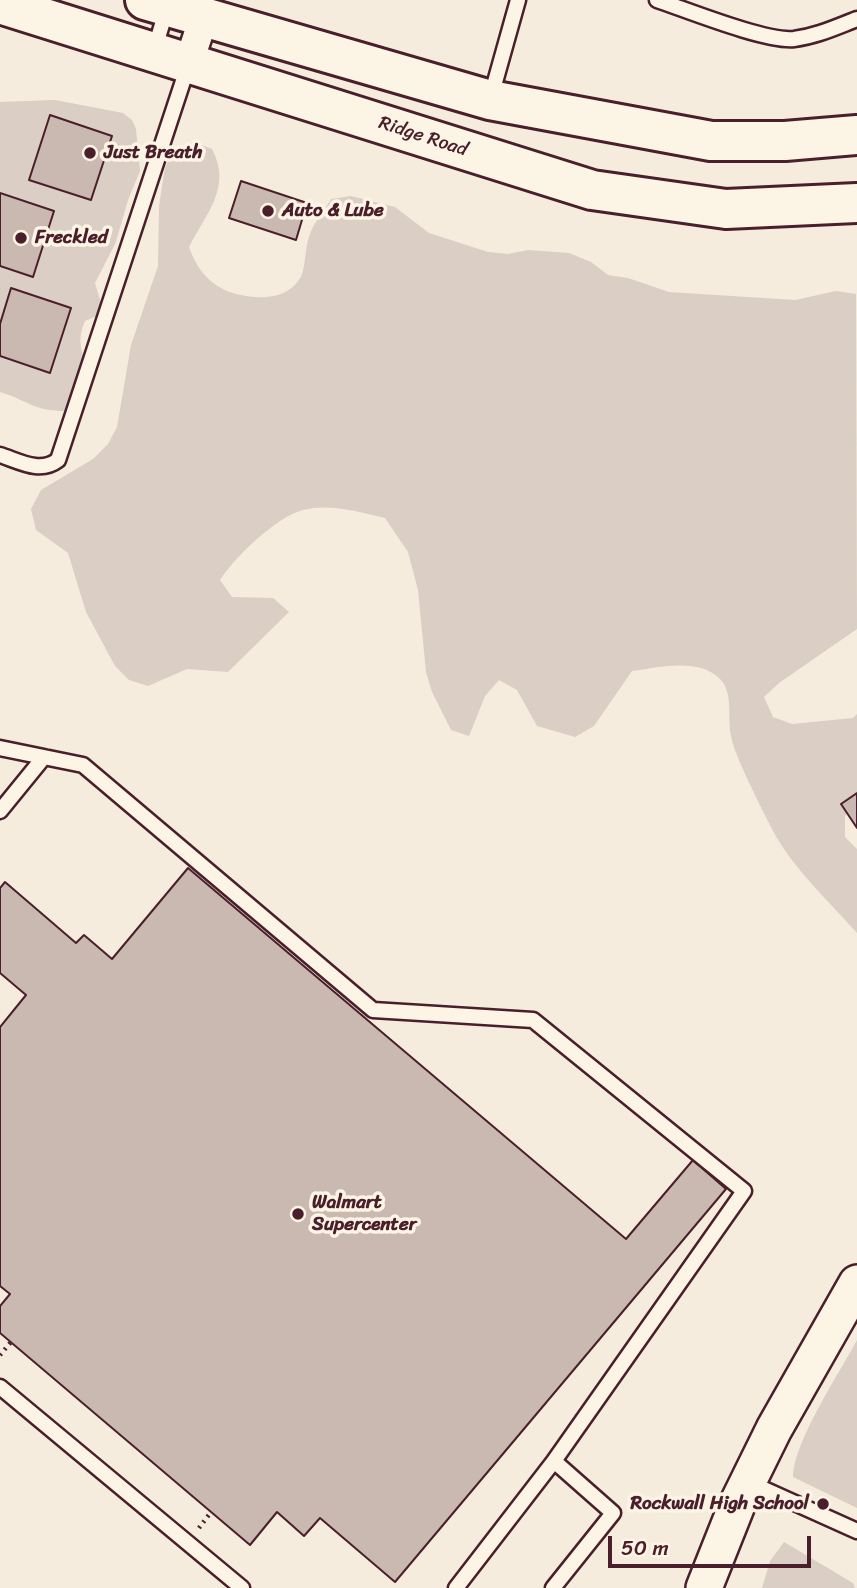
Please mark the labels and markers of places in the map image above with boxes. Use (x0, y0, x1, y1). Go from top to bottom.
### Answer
place label: Just Breath (104, 142, 202, 164)
marker: Just Breath (82, 145, 98, 161)
place label: Auto & Lube (282, 200, 384, 222)
marker: Auto & Lube (260, 203, 276, 219)
place label: Freckled (35, 227, 108, 249)
marker: Freckled (13, 230, 29, 246)
place label: Walmart Supercenter (312, 1192, 416, 1236)
marker: Walmart Supercenter (290, 1206, 306, 1222)
place label: Rockwall High School (631, 1493, 809, 1515)
marker: Rockwall High School (815, 1496, 831, 1512)

